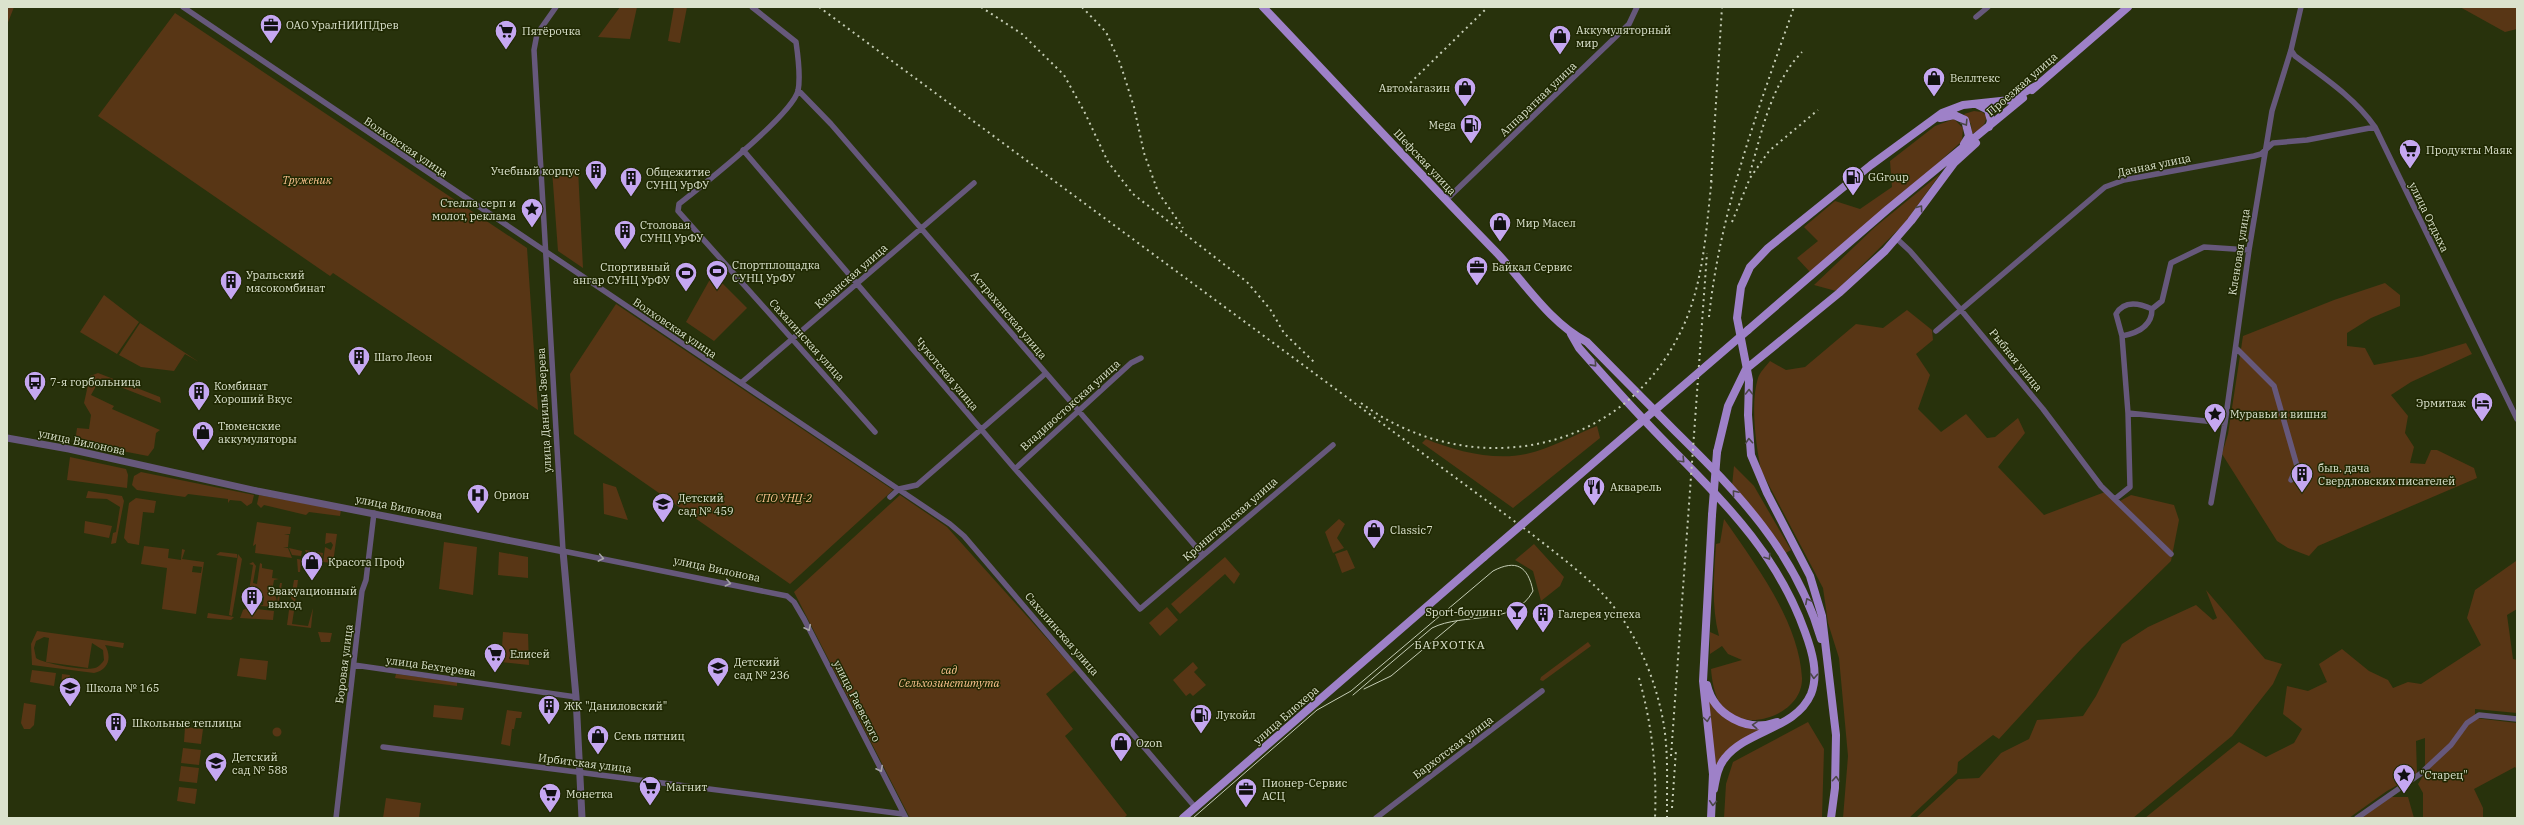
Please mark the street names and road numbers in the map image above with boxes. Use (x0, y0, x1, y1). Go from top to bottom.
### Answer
street label: Проезжая улица (1984, 49, 2060, 119)
street label: Аппаратная улица (1497, 59, 1579, 139)
street label: Волховская улица (361, 114, 451, 180)
street label: Шефская улица (1391, 126, 1459, 198)
street label: Дачная улица (2116, 150, 2192, 180)
street label: улица Отдыха (2406, 180, 2452, 254)
street label: Кленовая улица (2225, 208, 2253, 296)
street label: Казанская улица (812, 241, 890, 311)
street label: Астраханская улица (968, 268, 1050, 362)
street label: Волховская улица (630, 295, 720, 361)
street label: Сахалинская улица (766, 296, 848, 384)
street label: Рыбная улица (1986, 326, 2046, 394)
street label: Чукотская улица (912, 334, 982, 414)
street label: улица Данилы Зверева (534, 347, 554, 473)
street label: Владивостокская улица (1017, 356, 1123, 454)
street label: улица Вилонова (37, 426, 127, 458)
street label: Кронштадтская улица (1180, 474, 1280, 564)
street label: улица Вилонова (354, 492, 444, 522)
street label: улица Вилонова (672, 553, 762, 585)
street label: Сахалинская улица (1022, 589, 1102, 679)
street label: Боровая улица (332, 624, 356, 704)
street label: улица Бехтерева (385, 653, 477, 679)
street label: улица Раевского (830, 658, 884, 744)
street label: улица Блюхера (1250, 683, 1322, 747)
street label: Бархотская улица (1410, 712, 1496, 782)
street label: Ирбитская улица (537, 750, 633, 776)

